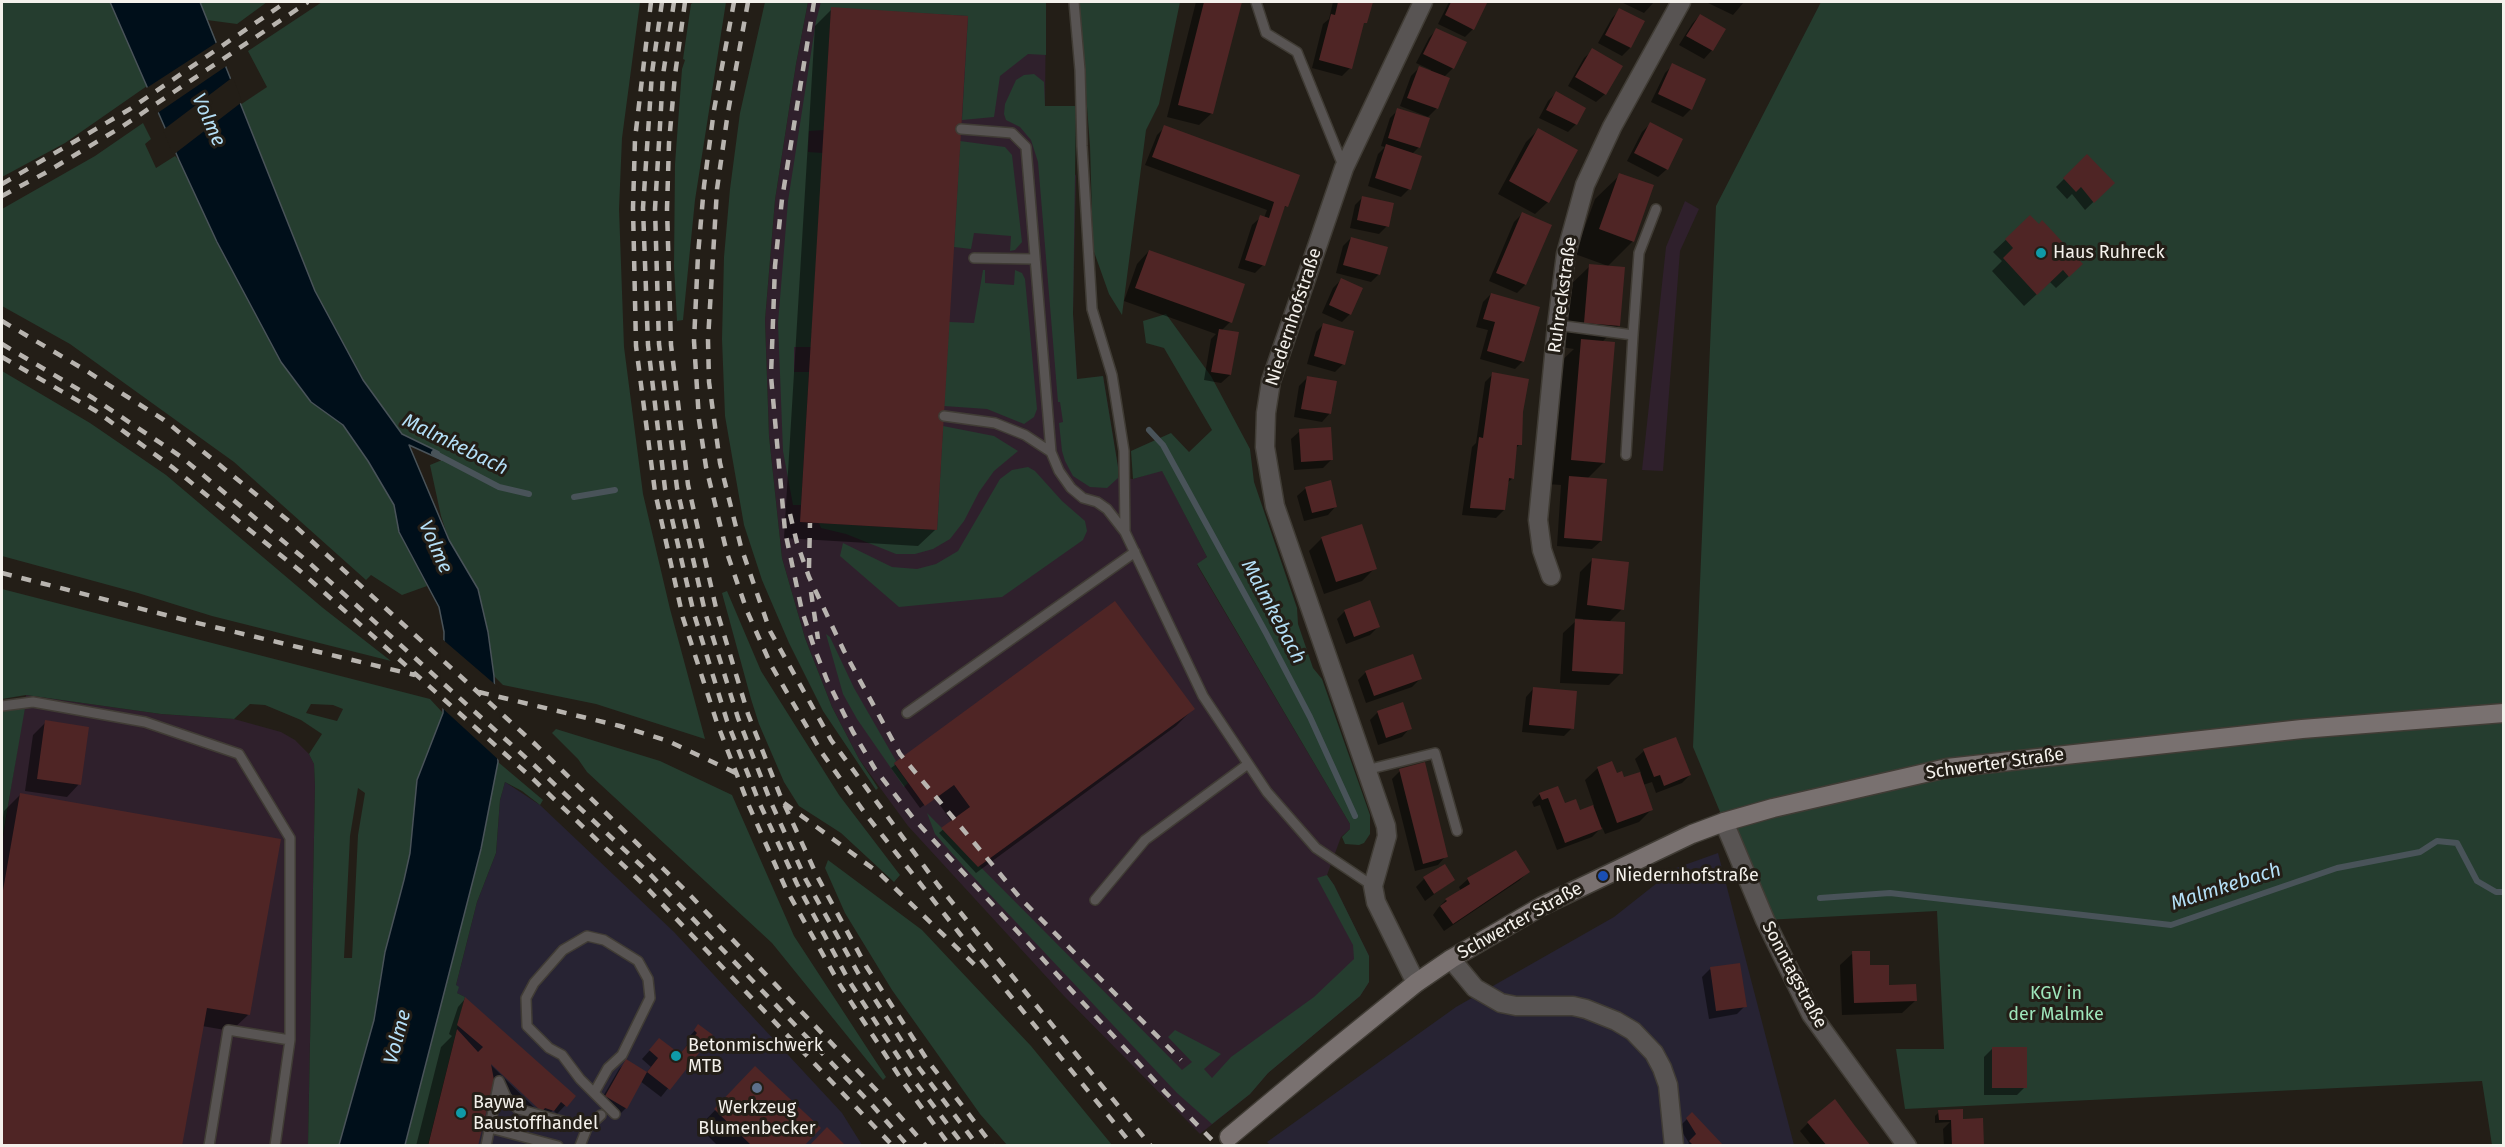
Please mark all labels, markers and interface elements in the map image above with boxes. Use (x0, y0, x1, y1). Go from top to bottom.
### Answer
water label: Volme (186, 90, 230, 150)
street label: Ruhreckstraße (1544, 235, 1582, 355)
place label: Haus Ruhreck (2053, 242, 2165, 264)
street label: Niedernhofstraße (1262, 245, 1326, 389)
marker: Haus Ruhreck (2034, 246, 2048, 260)
water label: Malmkebach (398, 409, 512, 481)
water label: Volme (413, 517, 457, 577)
water label: Malmkebach (1235, 556, 1311, 668)
street label: Schwerter Straße (1925, 744, 2065, 784)
water label: Malmkebach (2168, 858, 2284, 916)
place label: Niedernhofstraße (1615, 865, 1759, 887)
marker: Niedernhofstraße (1596, 869, 1610, 883)
street label: Schwerter Straße (1454, 878, 1586, 964)
street label: Sonntagstraße (1757, 918, 1831, 1032)
park label: KGV in der Malmke (2008, 983, 2104, 1026)
water label: Volme (379, 1007, 417, 1067)
place label: Betonmischwerk MTB (688, 1035, 823, 1078)
marker: Betonmischwerk MTB (669, 1049, 683, 1063)
marker: Werkzeug Blumenbecker (750, 1081, 764, 1095)
place label: Baywa Baustoffhandel (473, 1092, 598, 1134)
place label: Werkzeug Blumenbecker (698, 1097, 816, 1140)
marker: Baywa Baustoffhandel (454, 1106, 468, 1120)

